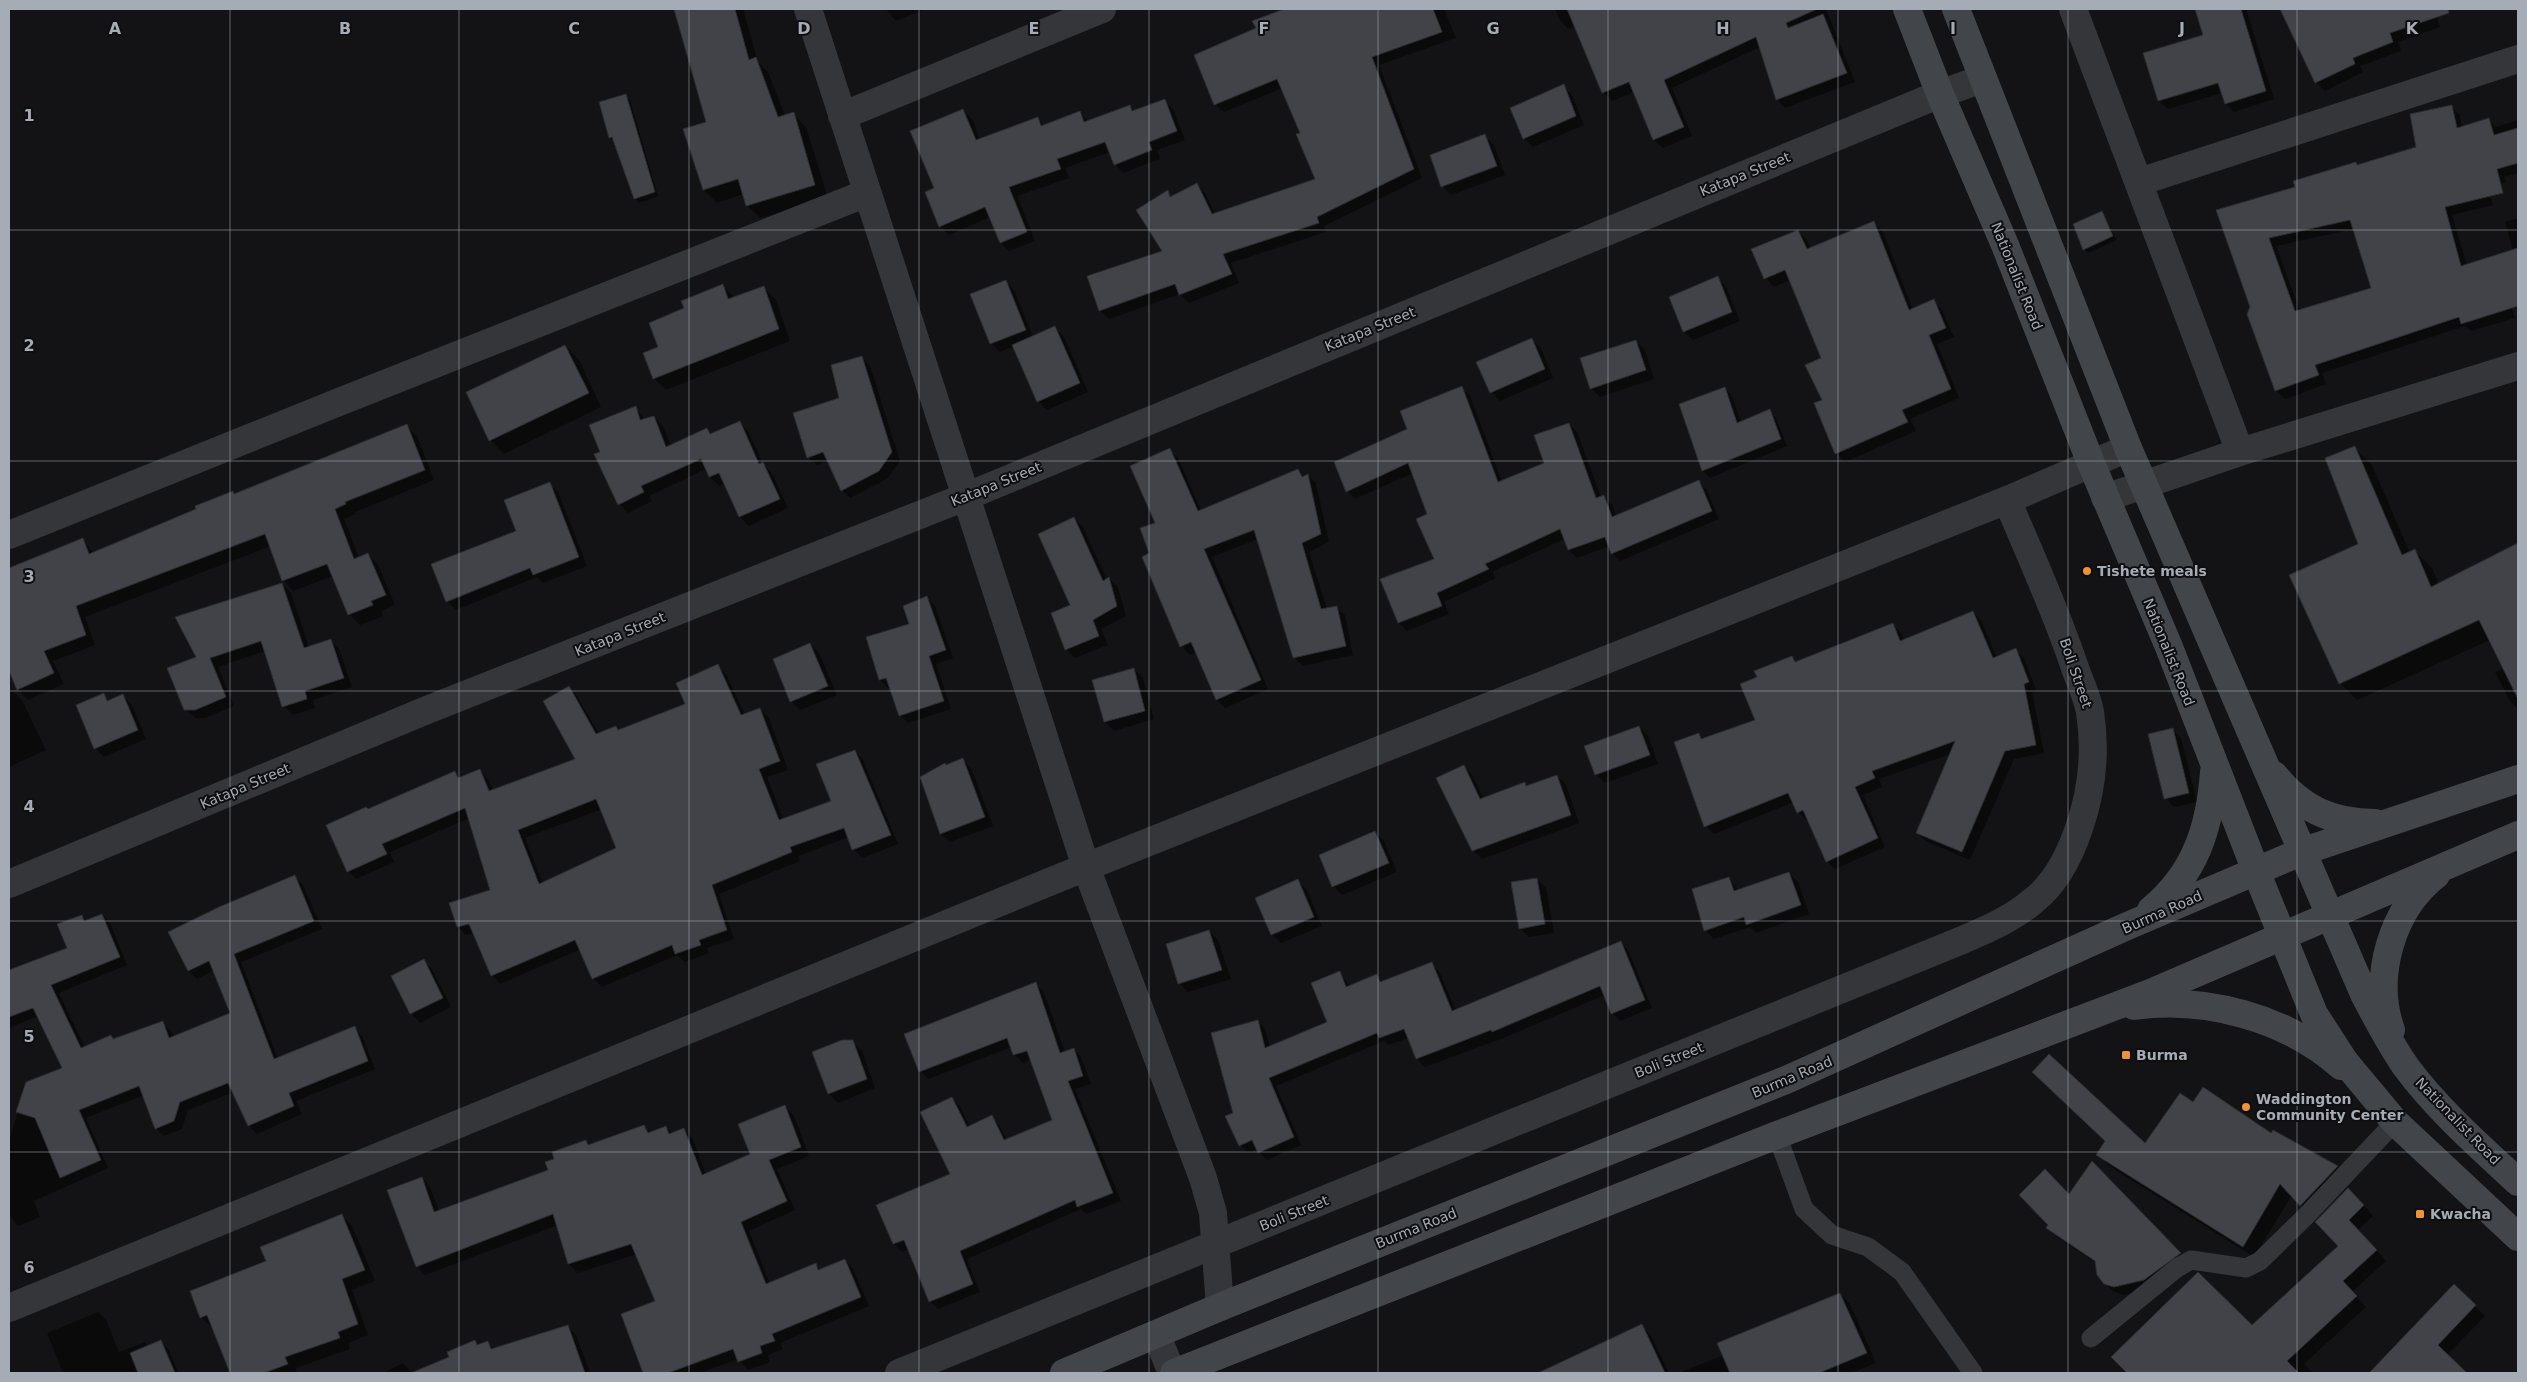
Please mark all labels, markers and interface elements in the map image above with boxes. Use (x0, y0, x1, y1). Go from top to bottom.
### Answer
text: A (109, 19, 122, 38)
text: B (339, 19, 351, 38)
text: C (568, 19, 580, 38)
text: D (797, 19, 811, 38)
text: E (1029, 19, 1039, 38)
text: F (1259, 19, 1269, 38)
text: G (1486, 19, 1500, 38)
text: H (1716, 19, 1730, 38)
text: I (1950, 19, 1956, 38)
text: J (2178, 19, 2185, 38)
text: K (2406, 19, 2419, 38)
text: 1 (23, 106, 35, 125)
street label: Katapa Street (1697, 148, 1793, 199)
street label: Nationalist Road (1988, 220, 2046, 332)
street label: Katapa Street (1322, 303, 1418, 354)
text: 2 (23, 336, 35, 355)
street label: Katapa Street (948, 458, 1044, 509)
place label: Tishete meals (2097, 563, 2207, 579)
marker: Tishete meals (2081, 565, 2093, 577)
text: 3 (23, 567, 35, 586)
street label: Nationalist Road (2140, 596, 2198, 708)
street label: Katapa Street (572, 608, 668, 659)
street label: Boli Street (2057, 636, 2096, 711)
street label: Katapa Street (198, 760, 293, 812)
text: 4 (23, 797, 35, 816)
street label: Burma Road (2120, 887, 2204, 937)
text: 5 (23, 1027, 35, 1046)
street label: Boli Street (1632, 1039, 1706, 1081)
place label: Burma (2136, 1047, 2188, 1063)
marker: Burma (2120, 1049, 2132, 1061)
street label: Burma Road (1749, 1053, 1835, 1101)
street label: Nationalist Road (2412, 1074, 2504, 1168)
place label: Waddington Community Center (2256, 1091, 2403, 1123)
marker: Waddington Community Center (2240, 1101, 2252, 1113)
street label: Boli Street (1257, 1192, 1331, 1234)
street label: Burma Road (1373, 1205, 1459, 1251)
place label: Kwacha (2430, 1206, 2491, 1222)
marker: Kwacha (2414, 1208, 2426, 1220)
text: 6 (23, 1258, 35, 1277)

